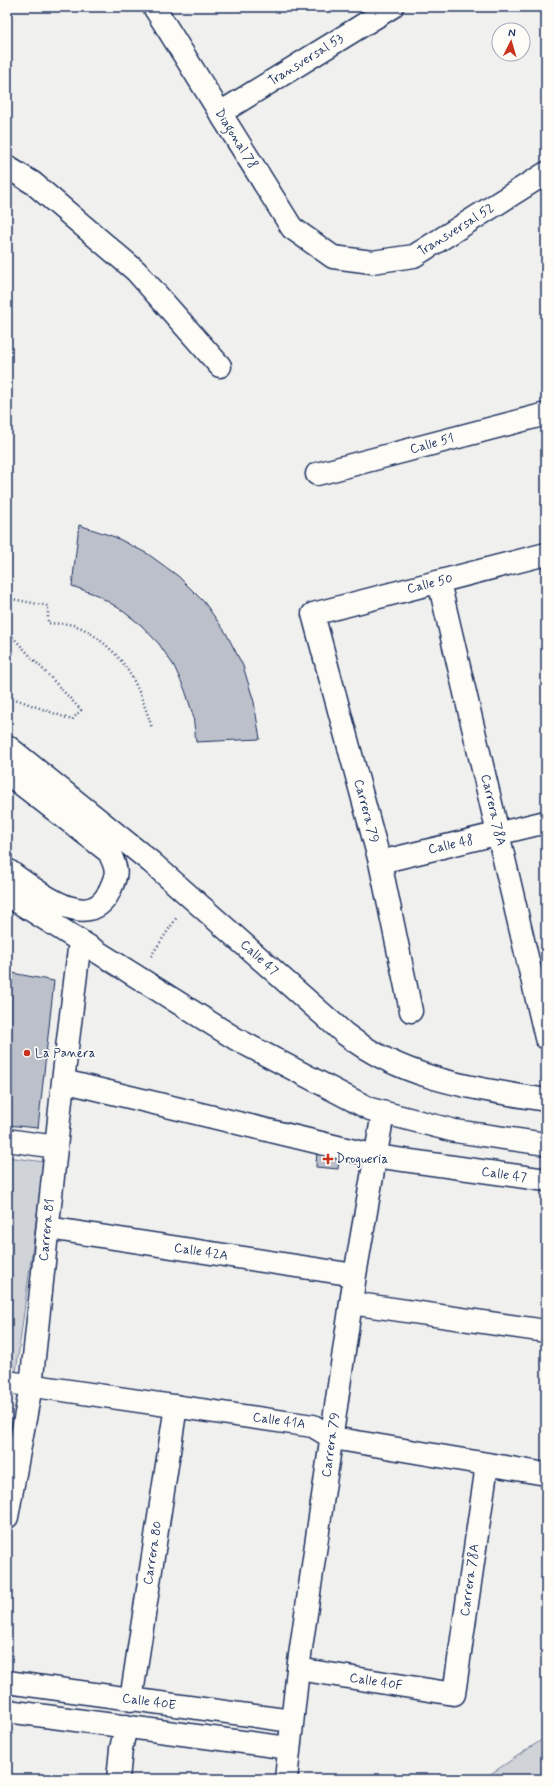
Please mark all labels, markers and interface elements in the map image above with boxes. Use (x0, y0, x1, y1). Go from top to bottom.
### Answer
north arrow (491, 22, 531, 62)
text: N (508, 26, 516, 40)
street label: Transversal 53 (265, 30, 347, 90)
street label: Diagonal 78 (209, 106, 261, 173)
street label: Transversal 52 (415, 200, 497, 260)
street label: Calle 51 (408, 430, 456, 458)
street label: Calle 50 (405, 570, 455, 598)
street label: Carrera 78A (476, 772, 510, 848)
street label: Carrera 79 (349, 777, 383, 845)
street label: Calle 48 (427, 832, 475, 858)
street label: Calle 47 (236, 936, 282, 980)
place label: La Panera (35, 1045, 96, 1062)
marker: La Panera (22, 1048, 32, 1058)
place label: Drogueria (336, 1151, 389, 1168)
marker: Drogueria (323, 1154, 333, 1164)
street label: Calle 47 (480, 1163, 528, 1187)
street label: Carrera 81 (35, 1198, 59, 1262)
street label: Calle 42A (173, 1239, 229, 1265)
street label: Calle 41A (252, 1409, 306, 1433)
street label: Carrera 79 (318, 1411, 344, 1479)
street label: Carrera 80 (140, 1520, 166, 1586)
street label: Carrera 78A (456, 1543, 484, 1617)
street label: Calle 40F (348, 1669, 404, 1695)
street label: Calle 40E (121, 1690, 177, 1714)

